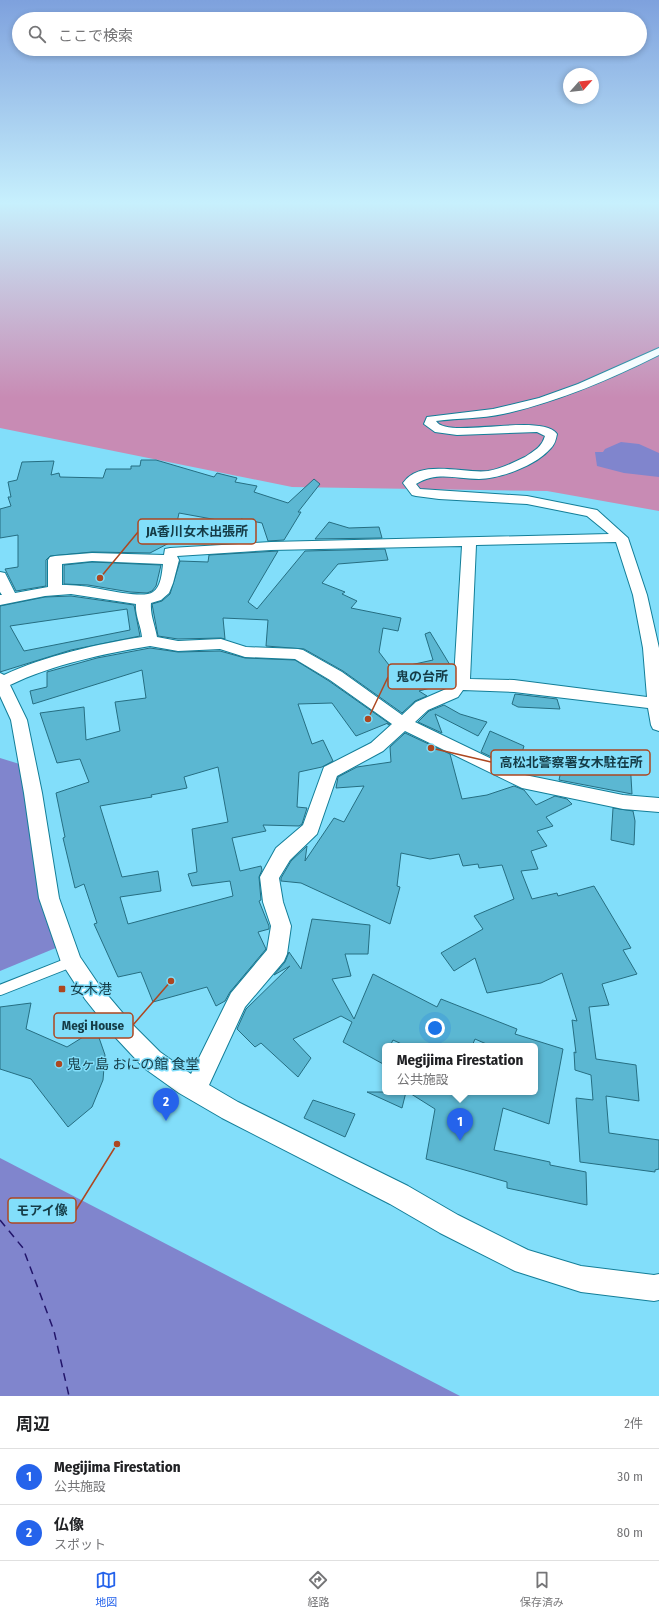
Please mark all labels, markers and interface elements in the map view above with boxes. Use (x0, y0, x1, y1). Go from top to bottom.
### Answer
search box (12, 12, 647, 56)
icon: search (26, 23, 48, 45)
text: ここで検索 (58, 27, 133, 45)
north arrow (563, 68, 599, 104)
callout: JA香川女木出張所 (138, 519, 256, 544)
text: JA香川女木出張所 (145, 524, 248, 539)
callout: 鬼の台所 (388, 664, 456, 689)
text: 鬼の台所 (396, 669, 448, 684)
callout: 高松北警察署女木駐在所 (491, 750, 650, 775)
text: 高松北警察署女木駐在所 (499, 755, 643, 770)
place label: 女木港 (70, 981, 112, 998)
marker: 女木港 (57, 984, 67, 994)
callout: Megi House (54, 1013, 133, 1038)
text: Megi House (62, 1018, 125, 1033)
your location (425, 1018, 445, 1038)
popup (382, 1043, 538, 1095)
text: Megijima Firestation (397, 1051, 523, 1069)
place label: 鬼ヶ島 おにの館 食堂 (67, 1056, 200, 1073)
marker: 鬼ヶ島 おにの館 食堂 (54, 1059, 64, 1069)
text: 公共施設 (397, 1072, 449, 1087)
pin: 2 (153, 1088, 179, 1121)
pin: 1 (447, 1108, 473, 1141)
callout: モアイ像 (8, 1198, 76, 1223)
text: モアイ像 (16, 1203, 68, 1218)
text: 周辺 (16, 1414, 50, 1435)
text: 2件 (624, 1416, 643, 1431)
text: Megijima Firestation (54, 1458, 181, 1476)
text: 1 (26, 1469, 32, 1484)
text: 30 m (617, 1469, 643, 1484)
text: 公共施設 (54, 1479, 106, 1494)
text: 仏像 (54, 1516, 84, 1534)
text: 2 (26, 1525, 32, 1540)
text: 80 m (617, 1525, 643, 1540)
text: スポット (54, 1537, 106, 1552)
tab: 地図 (95, 1569, 117, 1609)
tab: 経路 (307, 1569, 329, 1609)
tab: 保存済み (520, 1569, 564, 1609)

